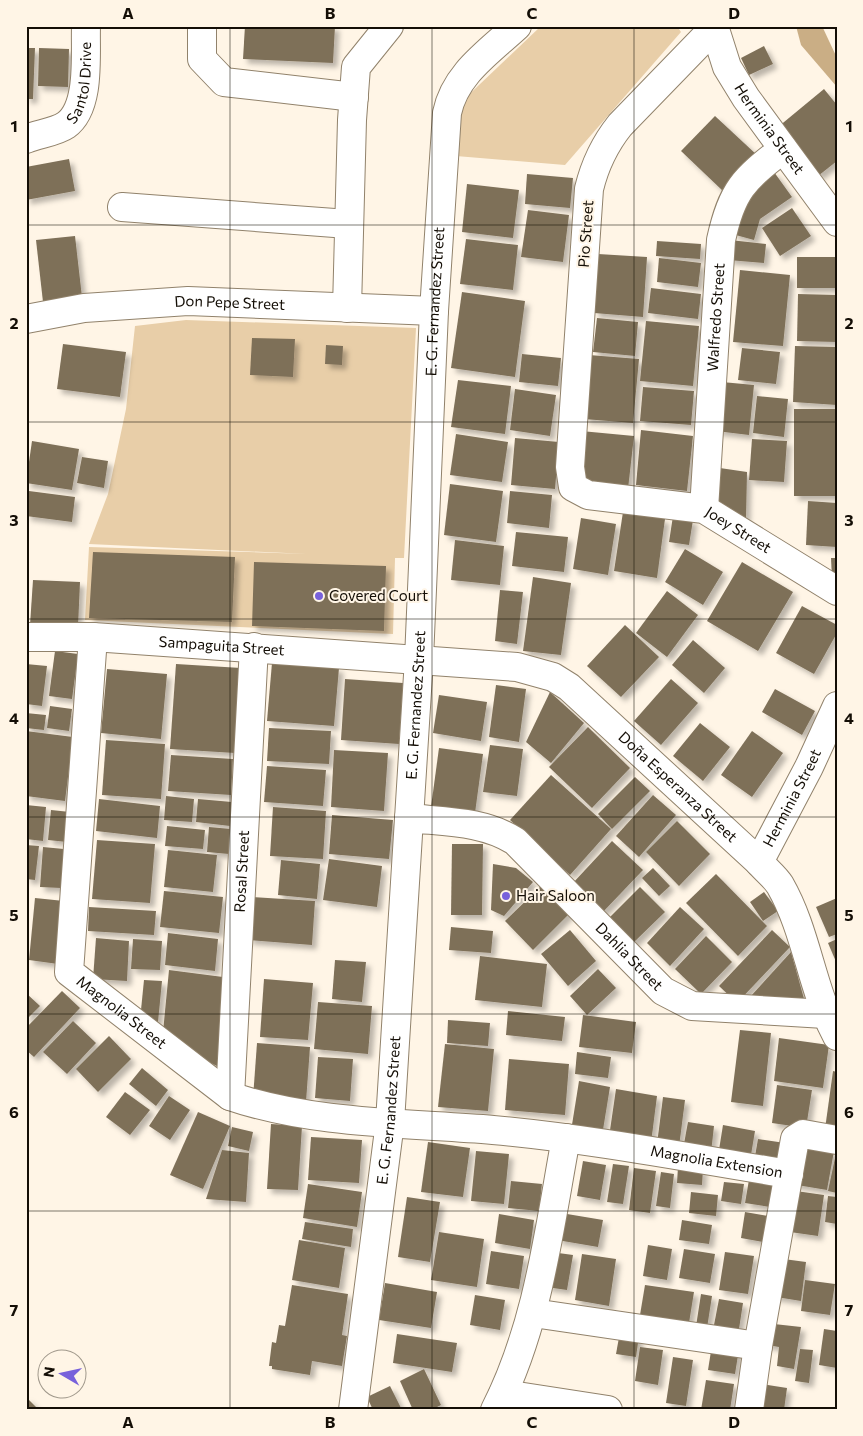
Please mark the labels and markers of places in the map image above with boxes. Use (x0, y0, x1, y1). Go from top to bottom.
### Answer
place label: Covered Court (329, 586, 428, 604)
marker: Covered Court (313, 590, 325, 602)
place label: Hair Saloon (516, 886, 595, 904)
marker: Hair Saloon (500, 890, 512, 902)

